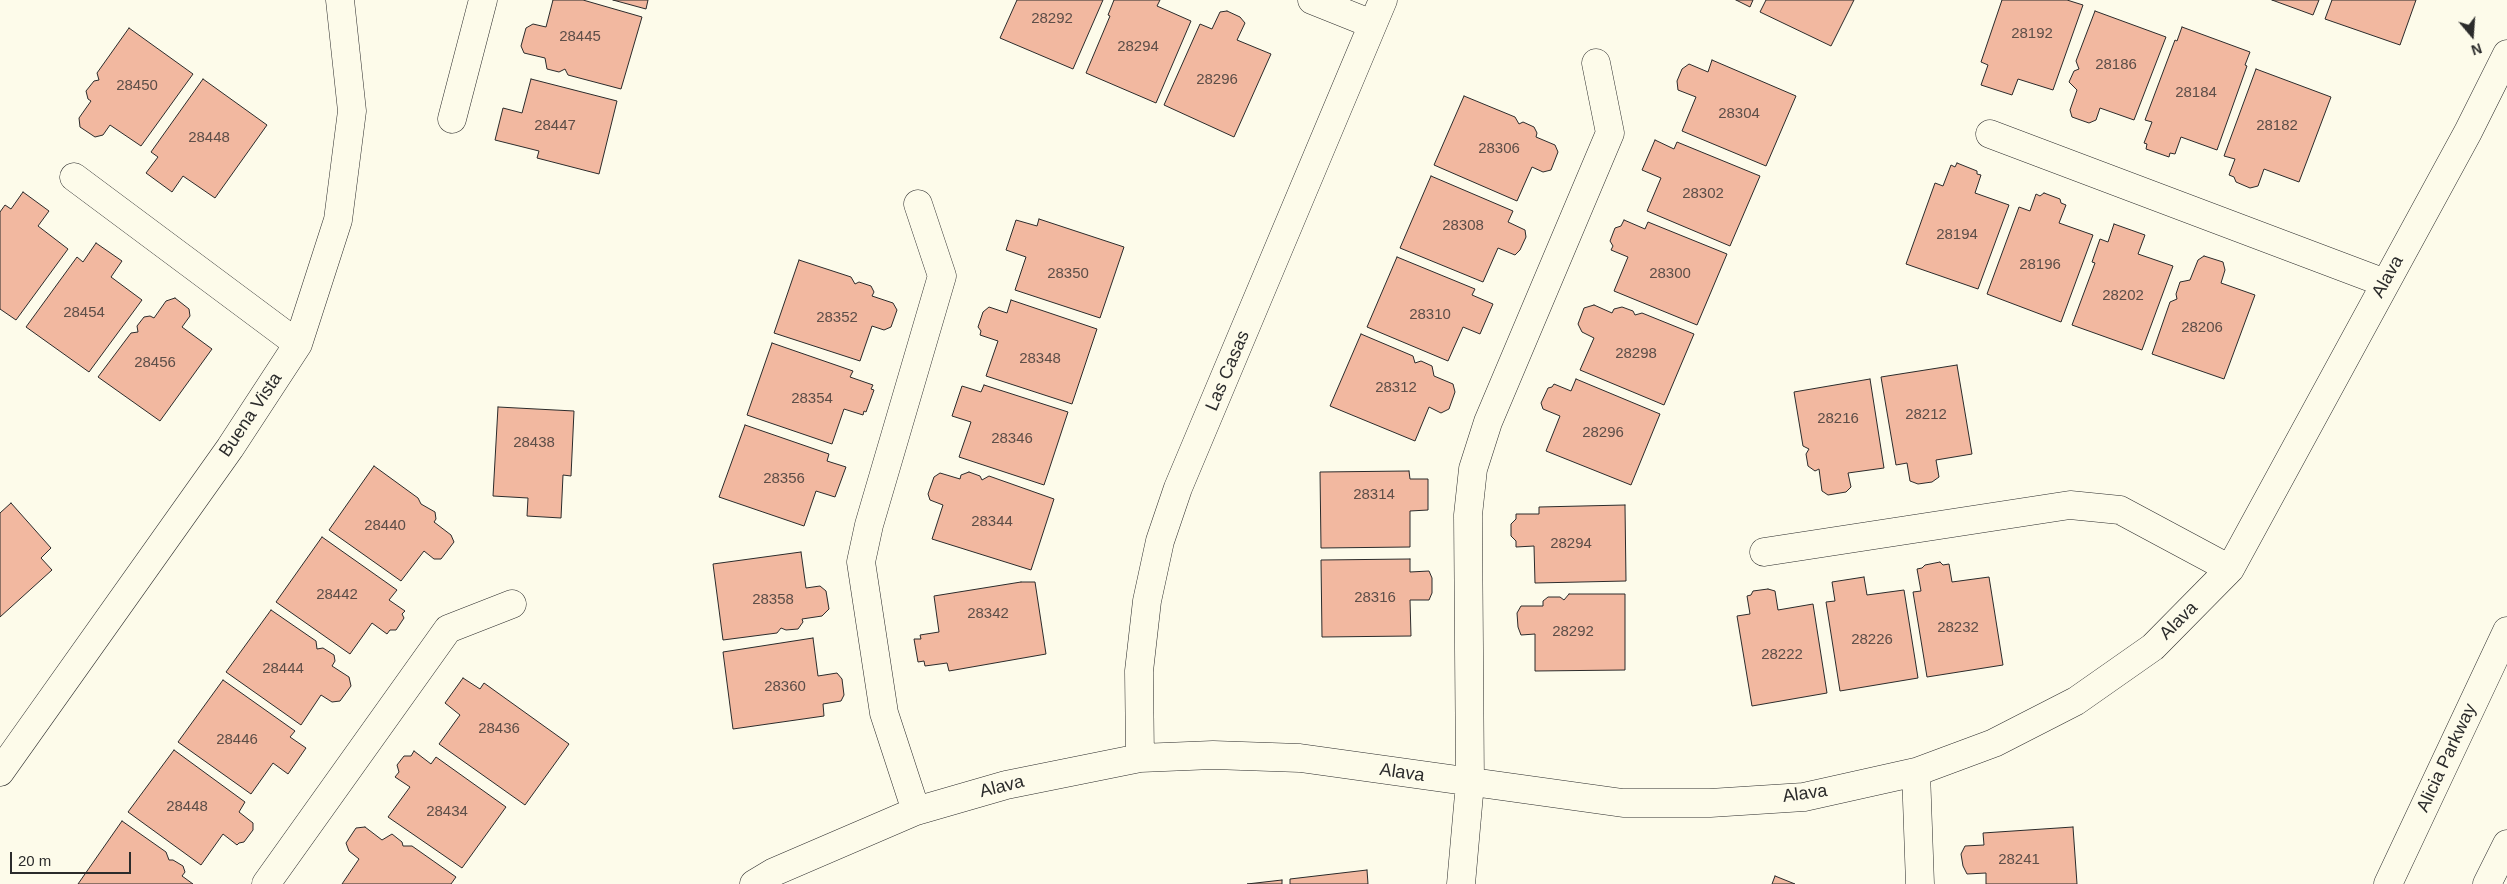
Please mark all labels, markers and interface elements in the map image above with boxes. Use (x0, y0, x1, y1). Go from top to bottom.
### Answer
house number: 28292 (1031, 10, 1073, 28)
north arrow (2447, 10, 2497, 60)
house number: 28192 (2011, 25, 2053, 43)
house number: 28445 (559, 28, 601, 46)
house number: 28294 (1117, 38, 1159, 56)
text: N (2469, 40, 2484, 58)
house number: 28186 (2095, 56, 2137, 74)
house number: 28296 (1196, 71, 1238, 89)
house number: 28450 (116, 77, 158, 95)
house number: 28184 (2175, 84, 2217, 102)
house number: 28304 (1718, 105, 1760, 123)
house number: 28447 (534, 117, 576, 135)
house number: 28182 (2256, 117, 2298, 135)
house number: 28448 (188, 129, 230, 147)
house number: 28306 (1478, 140, 1520, 158)
house number: 28302 (1682, 185, 1724, 203)
house number: 28308 (1442, 217, 1484, 235)
house number: 28194 (1936, 226, 1978, 244)
street label: Alava (2368, 252, 2408, 302)
house number: 28196 (2019, 256, 2061, 274)
house number: 28350 (1047, 265, 1089, 283)
house number: 28300 (1649, 265, 1691, 283)
house number: 28202 (2102, 287, 2144, 305)
house number: 28454 (63, 304, 105, 322)
house number: 28310 (1409, 306, 1451, 324)
house number: 28352 (816, 309, 858, 327)
house number: 28206 (2181, 319, 2223, 337)
street label: Las Casas (1201, 328, 1255, 414)
house number: 28298 (1615, 345, 1657, 363)
house number: 28348 (1019, 350, 1061, 368)
house number: 28456 (134, 354, 176, 372)
street label: Buena Vista (215, 369, 287, 461)
house number: 28312 (1375, 379, 1417, 397)
house number: 28354 (791, 390, 833, 408)
house number: 28212 (1905, 406, 1947, 424)
house number: 28216 (1817, 410, 1859, 428)
house number: 28296 (1582, 424, 1624, 442)
house number: 28346 (991, 430, 1033, 448)
house number: 28438 (513, 434, 555, 452)
house number: 28356 (763, 470, 805, 488)
house number: 28314 (1353, 486, 1395, 504)
house number: 28344 (971, 513, 1013, 531)
house number: 28440 (364, 517, 406, 535)
house number: 28294 (1550, 535, 1592, 553)
house number: 28442 (316, 586, 358, 604)
house number: 28316 (1354, 589, 1396, 607)
house number: 28358 (752, 591, 794, 609)
street label: Alava (2155, 597, 2203, 645)
house number: 28342 (967, 605, 1009, 623)
house number: 28232 (1937, 619, 1979, 637)
house number: 28292 (1552, 623, 1594, 641)
house number: 28226 (1851, 631, 1893, 649)
house number: 28222 (1761, 646, 1803, 664)
house number: 28444 (262, 660, 304, 678)
house number: 28360 (764, 678, 806, 696)
street label: Alicia Parkway (2412, 700, 2482, 816)
house number: 28436 (478, 720, 520, 738)
house number: 28446 (216, 731, 258, 749)
street label: Alava (1378, 759, 1426, 787)
street label: Alava (978, 771, 1026, 803)
street label: Alava (1781, 780, 1829, 808)
house number: 28448 (166, 798, 208, 816)
house number: 28434 (426, 803, 468, 821)
scale bar (12, 842, 134, 874)
house number: 28241 (1998, 851, 2040, 869)
text: 20 m (18, 852, 51, 869)

